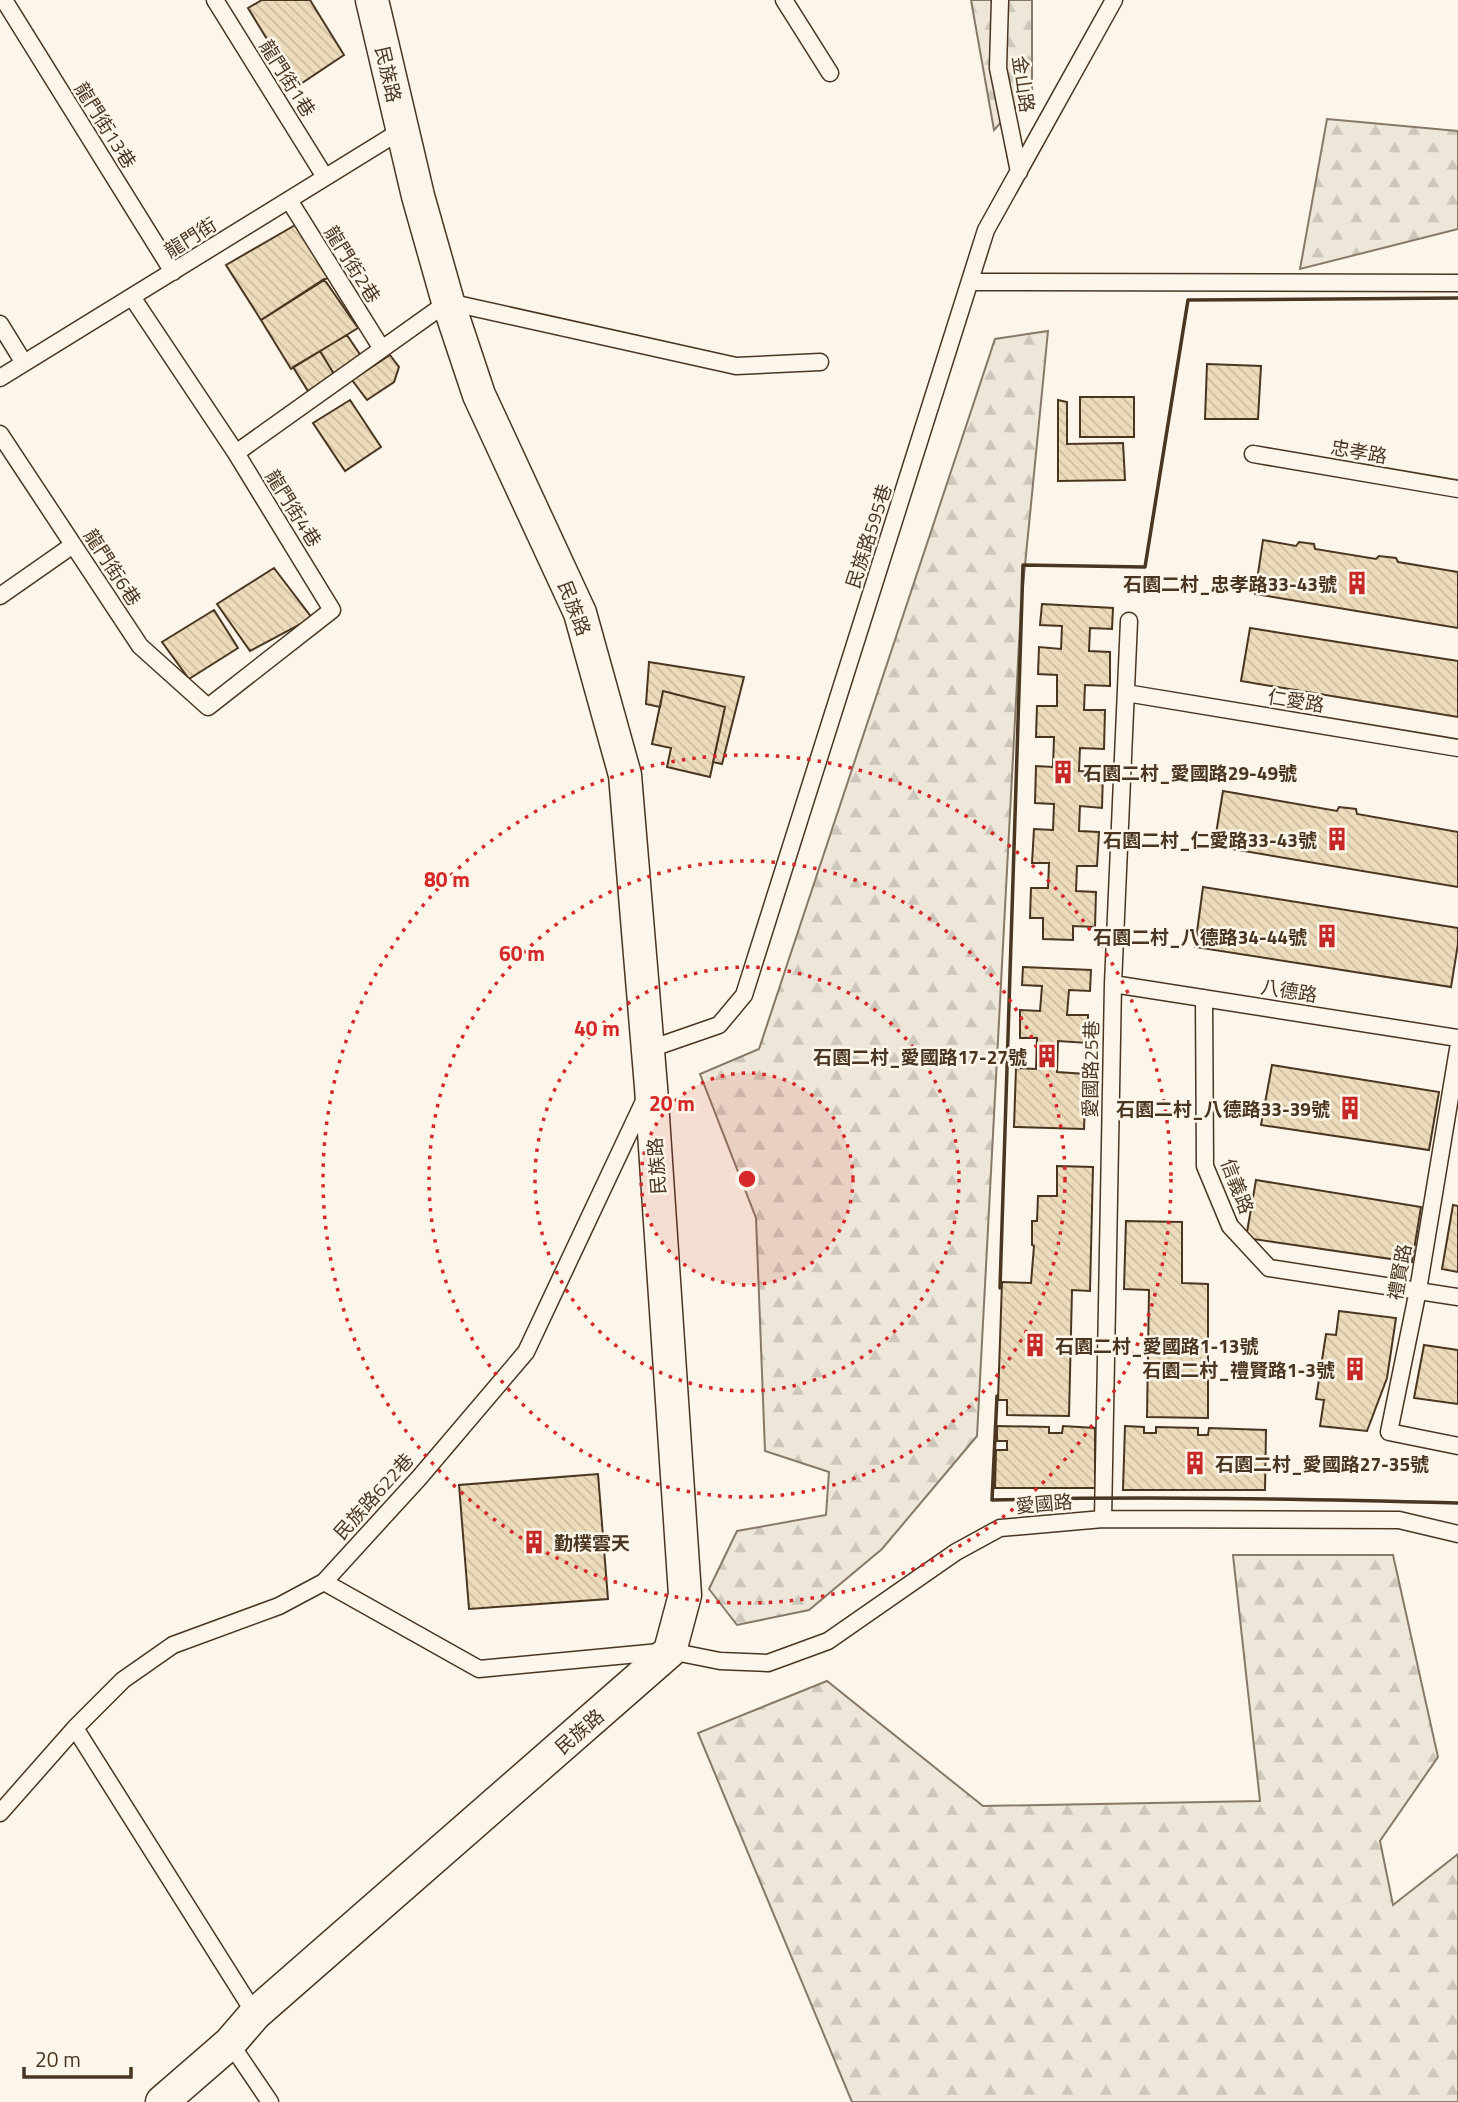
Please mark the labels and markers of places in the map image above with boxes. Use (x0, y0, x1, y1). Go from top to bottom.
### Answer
place label: 石園二村_忠孝路33-43號 (1123, 569, 1337, 598)
building icon: 石園二村_忠孝路33-43號 (1343, 569, 1371, 597)
building icon: 石園二村_愛國路29-49號 (1049, 758, 1077, 786)
place label: 石園二村_愛國路29-49號 (1083, 758, 1297, 787)
place label: 石園二村_仁愛路33-43號 (1103, 825, 1317, 854)
building icon: 石園二村_仁愛路33-43號 (1323, 825, 1351, 853)
place label: 石園二村_八德路34-44號 (1093, 922, 1307, 951)
building icon: 石園二村_八德路34-44號 (1313, 922, 1341, 950)
place label: 石園二村_愛國路17-27號 (813, 1042, 1027, 1071)
building icon: 石園二村_愛國路17-27號 (1033, 1042, 1061, 1070)
place label: 石園二村_八德路33-39號 (1116, 1094, 1330, 1123)
building icon: 石園二村_八德路33-39號 (1336, 1094, 1364, 1122)
centre of rings (735, 1167, 759, 1191)
building icon: 石園二村_愛國路1-13號 (1021, 1331, 1049, 1359)
place label: 石園二村_愛國路1-13號 (1055, 1331, 1258, 1360)
place label: 石園二村_禮賢路1-3號 (1142, 1355, 1335, 1384)
building icon: 石園二村_禮賢路1-3號 (1341, 1355, 1369, 1383)
building icon: 石園二村_愛國路27-35號 (1181, 1449, 1209, 1477)
place label: 石園二村_愛國路27-35號 (1215, 1449, 1429, 1478)
building icon: 勤樸雲天 (520, 1528, 548, 1556)
place label: 勤樸雲天 (554, 1528, 630, 1557)

